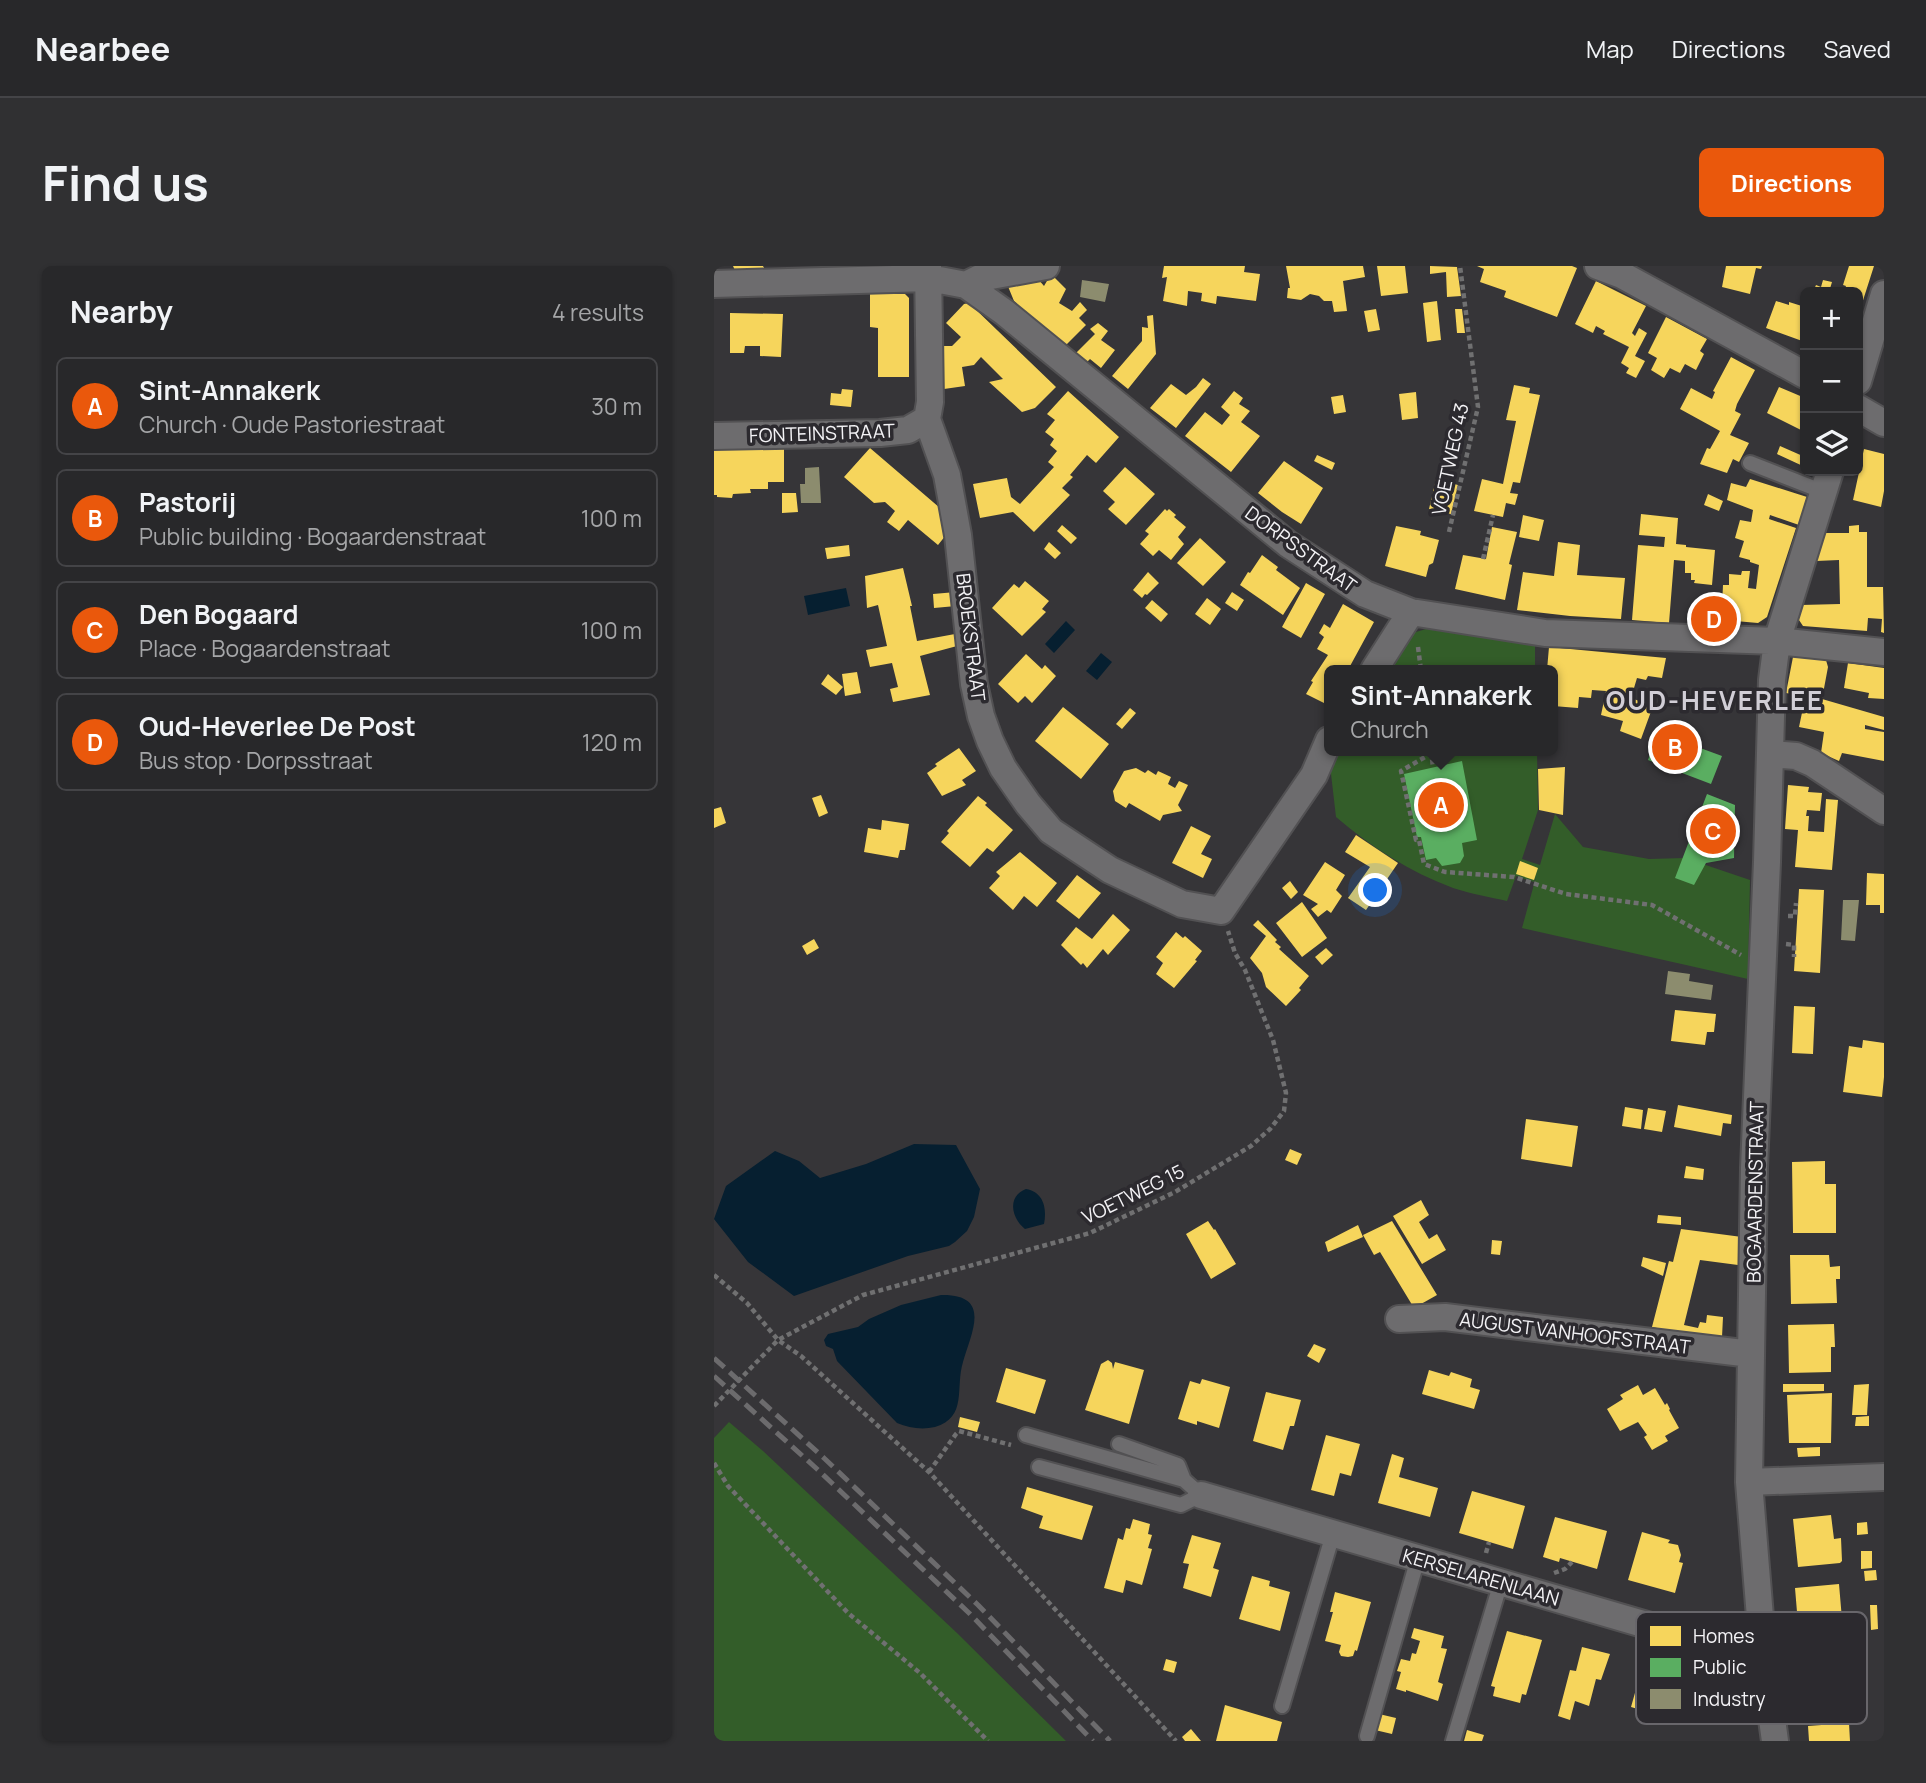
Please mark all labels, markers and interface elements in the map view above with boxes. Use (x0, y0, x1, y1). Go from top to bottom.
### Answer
text: Nearbee (35, 26, 170, 71)
text: Map (1586, 32, 1634, 65)
text: Directions (1672, 32, 1785, 65)
text: Saved (1823, 32, 1891, 65)
button: Directions (1699, 148, 1884, 217)
text: Find us (42, 149, 209, 216)
map controls (1800, 287, 1863, 476)
button: + (1800, 287, 1863, 350)
text: Nearby (70, 291, 173, 332)
text: 4 results (552, 296, 644, 328)
button: − (1800, 350, 1863, 413)
text: Sint-Annakerk (139, 372, 320, 408)
text: A (87, 390, 103, 422)
text: 30 m (591, 390, 642, 422)
street label: VOETWEG 43 (1425, 401, 1475, 517)
text: Church · Oude Pastoriestraat (139, 408, 445, 440)
button: layers (1800, 413, 1863, 476)
street label: FONTEINSTRAAT (749, 417, 896, 449)
text: Pastorij (139, 484, 236, 520)
street label: DORPSSTRAAT (1240, 500, 1363, 599)
text: B (88, 502, 102, 534)
text: 100 m (581, 502, 642, 534)
text: Public building · Bogaardenstraat (139, 520, 486, 552)
street label: BROEKSTRAAT (950, 571, 992, 703)
pin: D (1691, 593, 1737, 645)
text: Den Bogaard (139, 596, 299, 632)
text: C (87, 614, 104, 646)
text: 100 m (581, 614, 642, 646)
text: Place · Bogaardenstraat (139, 632, 390, 664)
popup (1324, 665, 1558, 756)
text: Sint-Annakerk (1351, 677, 1532, 713)
district label: OUD-HEVERLEE (1606, 682, 1824, 718)
text: Oud-Heverlee De Post (139, 708, 416, 744)
text: Church (1351, 713, 1429, 745)
pin: B (1652, 721, 1698, 773)
text: D (87, 726, 103, 758)
text: 120 m (582, 726, 642, 758)
text: Bus stop · Dorpsstraat (139, 744, 373, 776)
pin: A (1418, 779, 1464, 831)
pin: C (1690, 805, 1736, 857)
your location (1358, 873, 1392, 907)
street label: BOGAARDENSTRAAT (1740, 1100, 1770, 1283)
street label: VOETWEG 15 (1078, 1158, 1188, 1230)
street label: AUGUST VANHOOFSTRAAT (1458, 1306, 1693, 1360)
street label: KERSELARENLAAN (1400, 1542, 1562, 1612)
legend (1636, 1612, 1867, 1724)
text: Homes (1693, 1623, 1754, 1649)
text: Public (1693, 1654, 1746, 1680)
text: Industry (1693, 1686, 1766, 1712)

